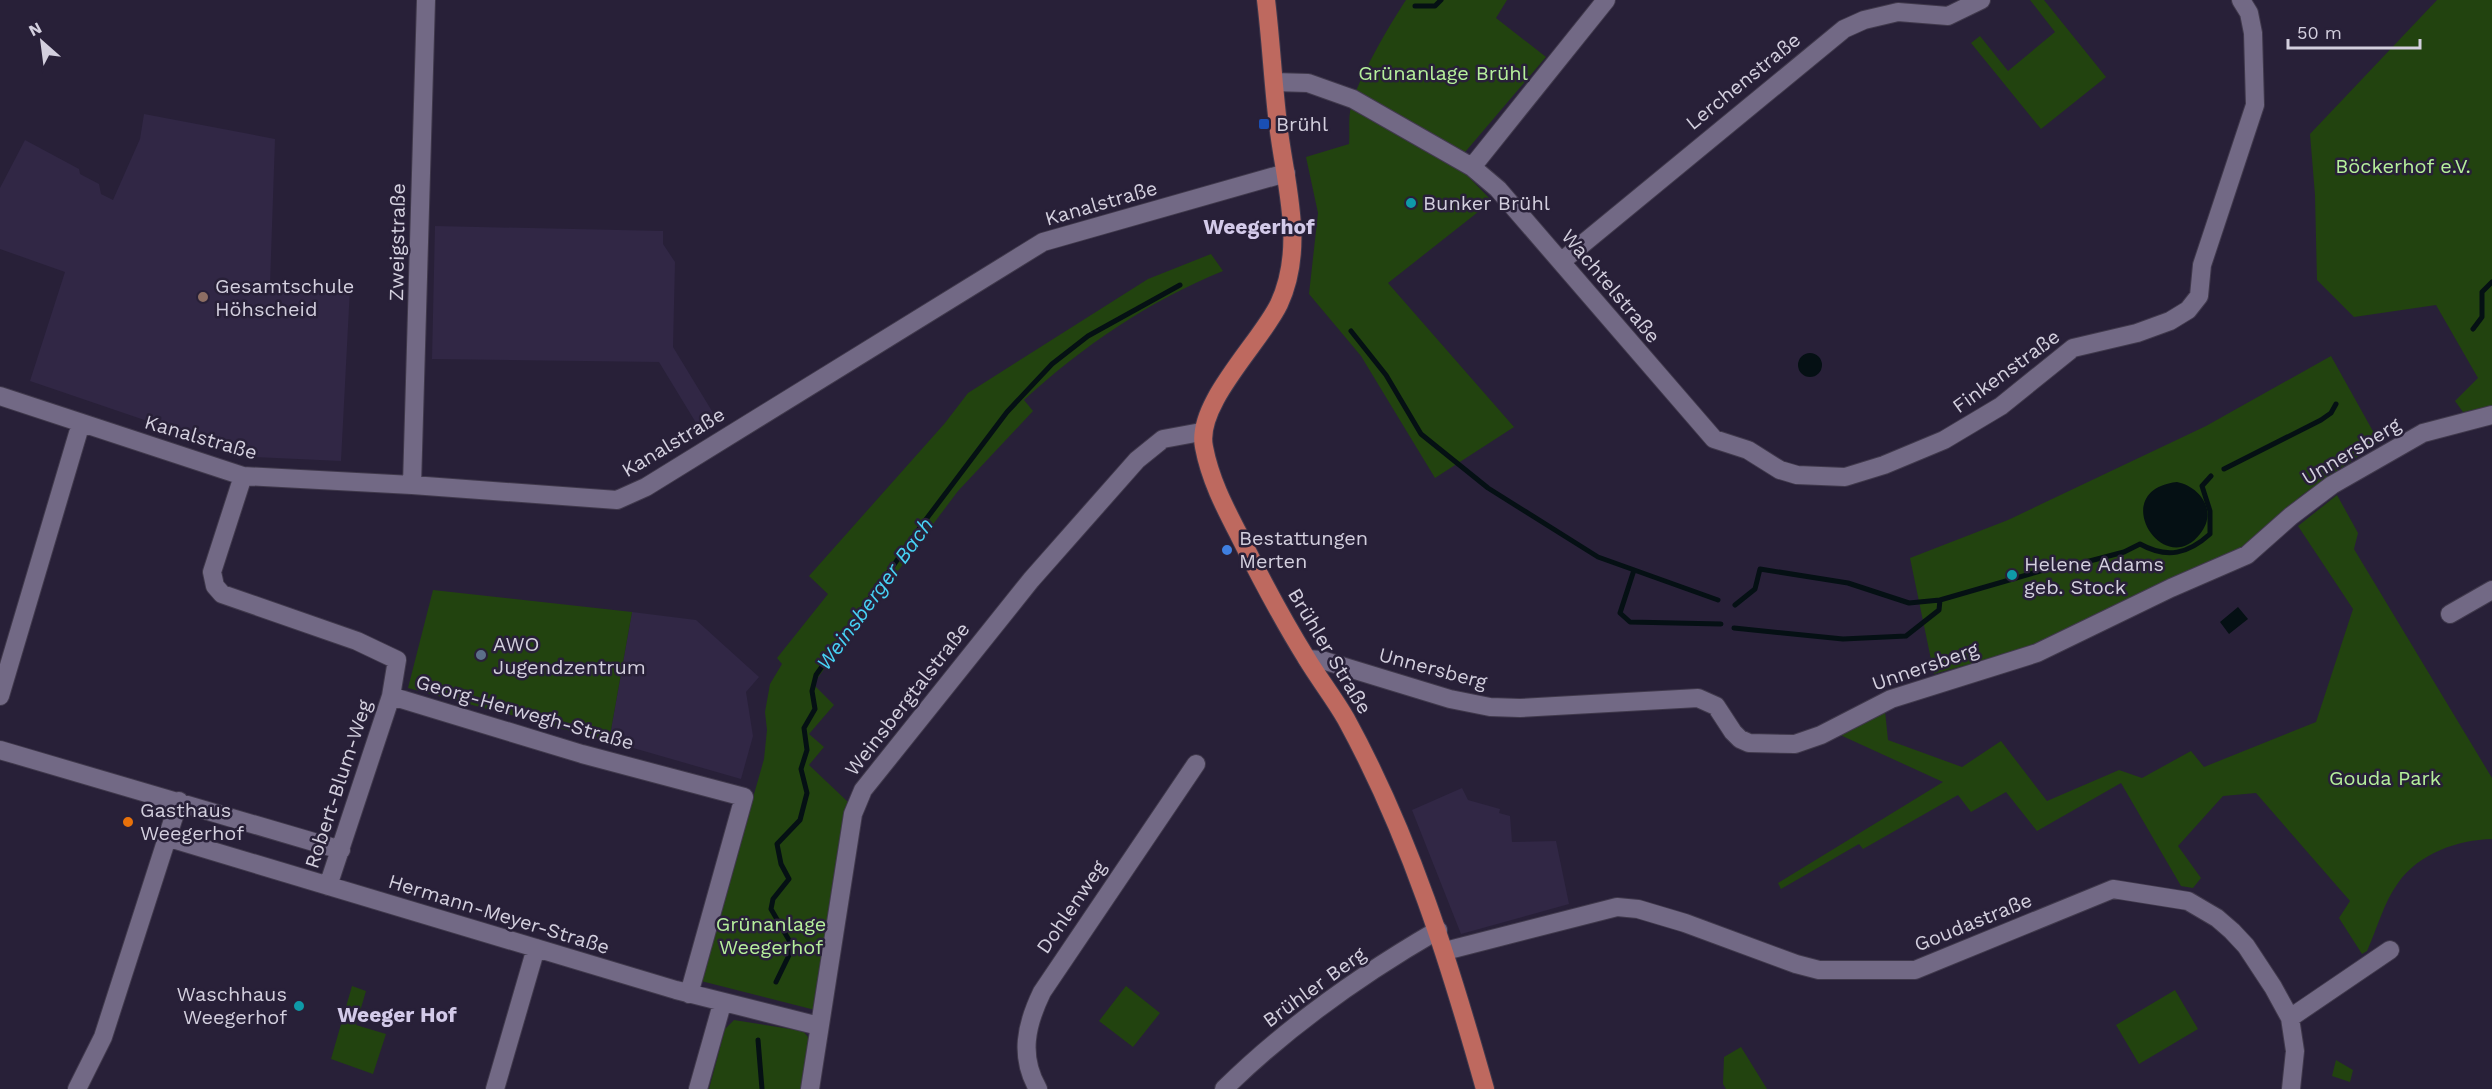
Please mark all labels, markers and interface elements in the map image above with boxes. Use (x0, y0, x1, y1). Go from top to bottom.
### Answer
north arrow (12, 12, 72, 72)
scale bar (2288, 12, 2420, 50)
text: N (25, 18, 45, 40)
text: 50 m (2297, 22, 2342, 43)
street label: Lerchenstraße (1681, 27, 1805, 135)
park label: Grünanlage Brühl (1358, 61, 1528, 85)
place label: Brühl (1276, 112, 1328, 136)
marker: Brühl (1257, 117, 1271, 131)
park label: Böckerhof e.V. (2335, 154, 2471, 178)
street label: Kanalstraße (1042, 175, 1160, 231)
street label: Zweigstraße (384, 183, 410, 301)
place label: Bunker Brühl (1423, 191, 1550, 215)
marker: Bunker Brühl (1404, 196, 1418, 210)
district label: Weegerhof (1203, 214, 1315, 239)
street label: Wachtelstraße (1556, 224, 1666, 348)
place label: Gesamtschule Höhscheid (215, 274, 354, 321)
marker: Gesamtschule Höhscheid (196, 290, 210, 304)
street label: Finkenstraße (1948, 324, 2064, 418)
street label: Kanalstraße (617, 402, 729, 482)
street label: Kanalstraße (142, 409, 260, 465)
street label: Unnersberg (2297, 412, 2405, 490)
water label: Weinsberger Bach (811, 513, 938, 675)
place label: Bestattungen Merten (1239, 526, 1368, 573)
marker: Bestattungen Merten (1220, 543, 1234, 557)
place label: Helene Adams geb. Stock (2024, 552, 2164, 599)
marker: Helene Adams geb. Stock (2005, 568, 2019, 582)
street label: Brühler Straße (1283, 584, 1377, 718)
street label: Weinsbergtalstraße (840, 617, 974, 781)
place label: AWO Jugendzentrum (493, 632, 646, 679)
street label: Unnersberg (1869, 636, 1982, 695)
street label: Unnersberg (1376, 642, 1490, 694)
marker: AWO Jugendzentrum (474, 648, 488, 662)
street label: Georg-Herwegh-Straße (413, 669, 637, 755)
street label: Robert-Blum-Weg (299, 696, 377, 871)
park label: Gouda Park (2329, 766, 2441, 790)
place label: Gasthaus Weegerhof (140, 798, 244, 845)
marker: Gasthaus Weegerhof (121, 815, 135, 829)
street label: Dohlenweg (1031, 856, 1111, 958)
street label: Hermann-Meyer-Straße (385, 869, 613, 959)
street label: Goudastraße (1911, 888, 2035, 956)
park label: Grünanlage Weegerhof (716, 912, 826, 959)
street label: Brühler Berg (1258, 942, 1370, 1032)
place label: Waschhaus Weegerhof (177, 982, 287, 1029)
marker: Waschhaus Weegerhof (292, 999, 306, 1013)
district label: Weeger Hof (337, 1002, 457, 1027)

